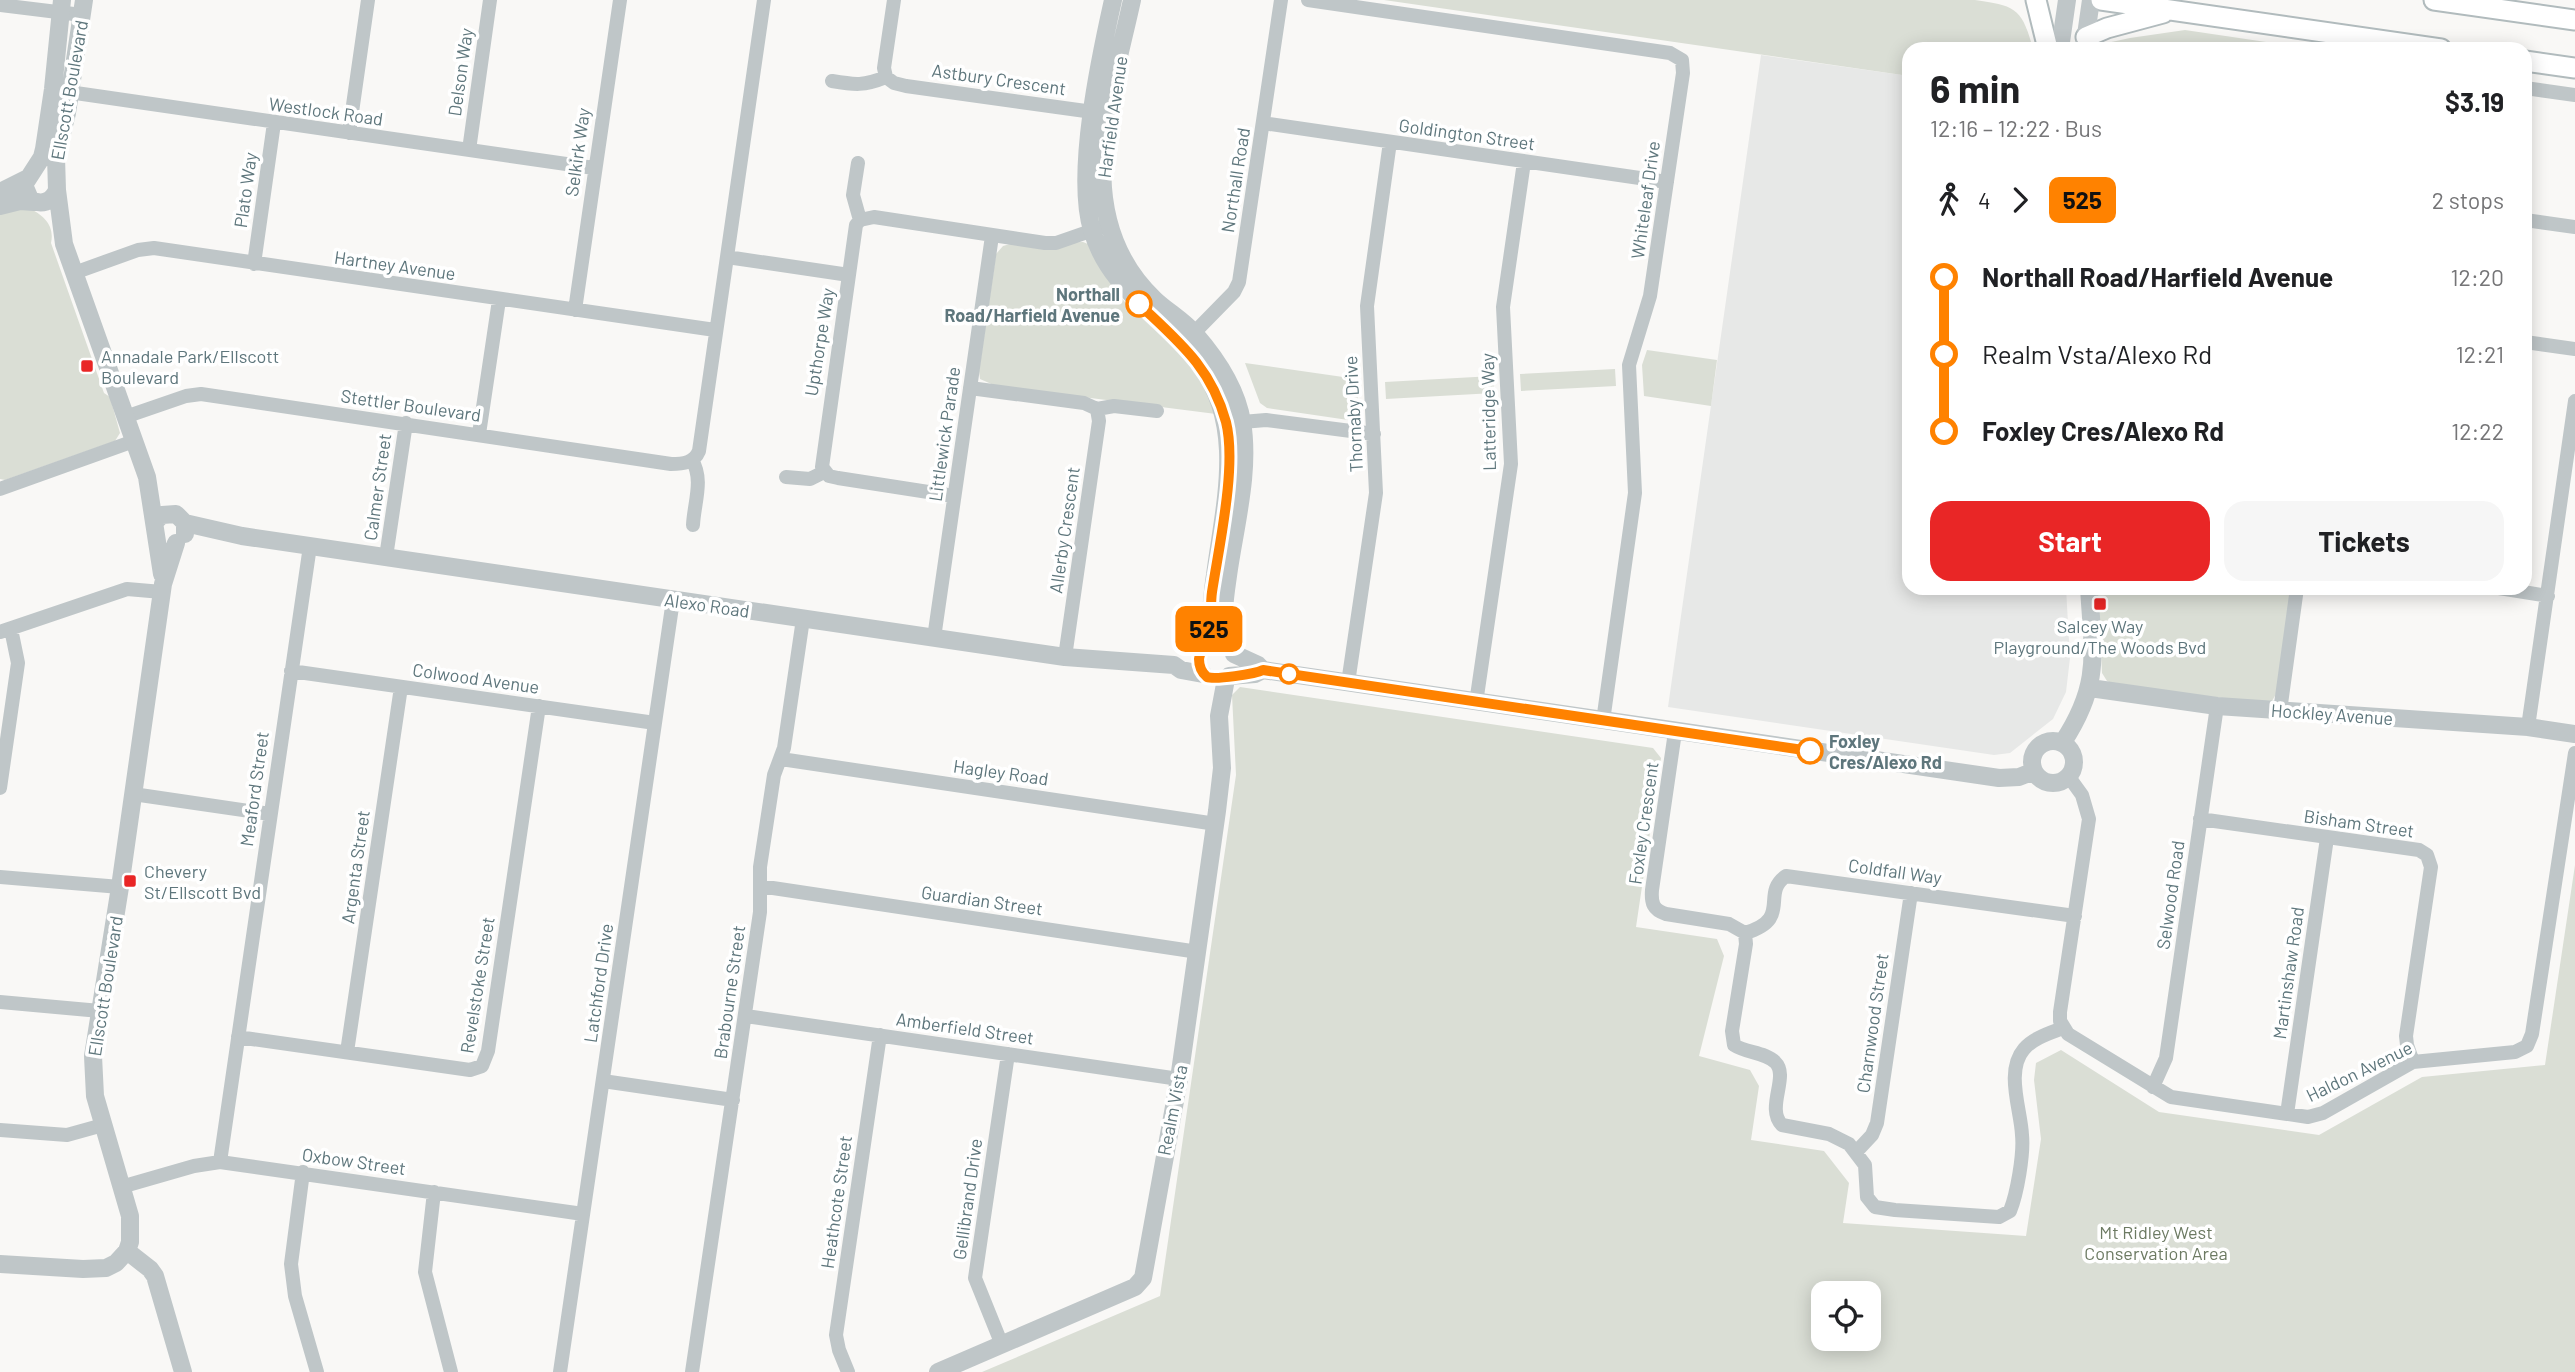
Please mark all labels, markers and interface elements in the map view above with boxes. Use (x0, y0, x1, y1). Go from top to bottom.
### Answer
street label: Ellscott Boulevard (46, 18, 92, 162)
street label: Delson Way (443, 26, 477, 118)
street label: Harfield Avenue (1093, 55, 1131, 179)
street label: Astbury Crescent (931, 59, 1067, 99)
text: 6 min (1930, 65, 2020, 111)
text: $3.19 (2445, 86, 2504, 117)
street label: Westlock Road (267, 92, 385, 130)
street label: Selkirk Way (560, 106, 594, 198)
street label: Goldington Street (1398, 114, 1536, 154)
text: 12:16 – 12:22 · Bus (1930, 114, 2102, 142)
street label: Northall Road (1216, 126, 1254, 234)
street label: Whiteleaf Drive (1626, 140, 1664, 260)
street label: Plato Way (229, 151, 261, 229)
icon: walk (1930, 181, 1968, 219)
icon: forward (2001, 181, 2039, 219)
text: 525 (2063, 185, 2102, 214)
text: 4 (1978, 186, 1991, 214)
text: 2 stops (2432, 186, 2504, 214)
street label: Hartney Avenue (333, 246, 457, 284)
text: Northall Road/Harfield Avenue (1982, 261, 2333, 292)
text: 12:20 (2451, 263, 2504, 291)
place label: Northall Road/Harfield Avenue (944, 283, 1120, 326)
street label: Upthorpe Way (800, 286, 838, 398)
marker: Northall Road/Harfield Avenue (1126, 291, 1152, 317)
text: Realm Vsta/Alexo Rd (1982, 338, 2212, 369)
text: 12:21 (2456, 340, 2504, 368)
place label: Annadale Park/Ellscott Boulevard (101, 345, 279, 388)
street label: Latteridge Way (1476, 353, 1500, 471)
street label: Thornaby Drive (1339, 355, 1367, 473)
marker: Annadale Park/Ellscott Boulevard (79, 358, 95, 374)
street label: Littlewick Parade (924, 365, 964, 503)
street label: Stettler Boulevard (339, 384, 483, 426)
text: Foxley Cres/Alexo Rd (1982, 415, 2224, 446)
text: 12:22 (2451, 417, 2504, 445)
street label: Calmer Street (359, 432, 395, 542)
street label: Allerby Crescent (1044, 465, 1084, 595)
button: Start (1930, 501, 2210, 581)
button: Tickets (2224, 501, 2504, 581)
street label: Alexo Road (663, 588, 751, 622)
marker: Salcey Way Playground/The Woods Bvd (2092, 596, 2108, 612)
line badge: 525 (1169, 606, 1249, 652)
text: 525 (1189, 614, 1229, 643)
place label: Salcey Way Playground/The Woods Bvd (1994, 615, 2206, 658)
street label: Colwood Avenue (411, 658, 541, 698)
unlabelled marker (1279, 664, 1299, 684)
street label: Hockley Avenue (2270, 699, 2394, 729)
street label: Meaford Street (235, 730, 273, 848)
place label: Foxley Cres/Alexo Rd (1829, 730, 1942, 773)
marker: Foxley Cres/Alexo Rd (1797, 738, 1823, 764)
street label: Hagley Road (952, 754, 1050, 790)
street label: Foxley Crescent (1623, 760, 1663, 886)
street label: Bisham Street (2302, 804, 2416, 842)
street label: Argenta Street (336, 809, 374, 925)
street label: Selwood Road (2151, 839, 2189, 951)
street label: Coldfall Way (1847, 854, 1943, 888)
place label: Chevery St/Ellscott Bvd (144, 860, 261, 903)
marker: Chevery St/Ellscott Bvd (122, 873, 138, 889)
street label: Guardian Street (920, 881, 1044, 919)
street label: Martinshaw Road (2268, 905, 2308, 1041)
street label: Ellscott Boulevard (83, 914, 127, 1058)
street label: Revelstoke Street (455, 915, 499, 1055)
street label: Latchford Drive (579, 922, 617, 1044)
street label: Brabourne Street (709, 924, 749, 1060)
street label: Charnwood Street (1851, 952, 1893, 1094)
street label: Amberfield Street (895, 1007, 1035, 1049)
street label: Haldon Avenue (2302, 1036, 2416, 1106)
street label: Realm Vista (1152, 1063, 1192, 1157)
street label: Heathcote Street (816, 1134, 856, 1270)
street label: Gellibrand Drive (948, 1137, 986, 1261)
street label: Oxbow Street (301, 1143, 407, 1179)
park label: Mt Ridley West Conservation Area (2084, 1221, 2228, 1264)
map controls (1811, 1281, 1881, 1351)
button: locate (1811, 1281, 1881, 1351)

